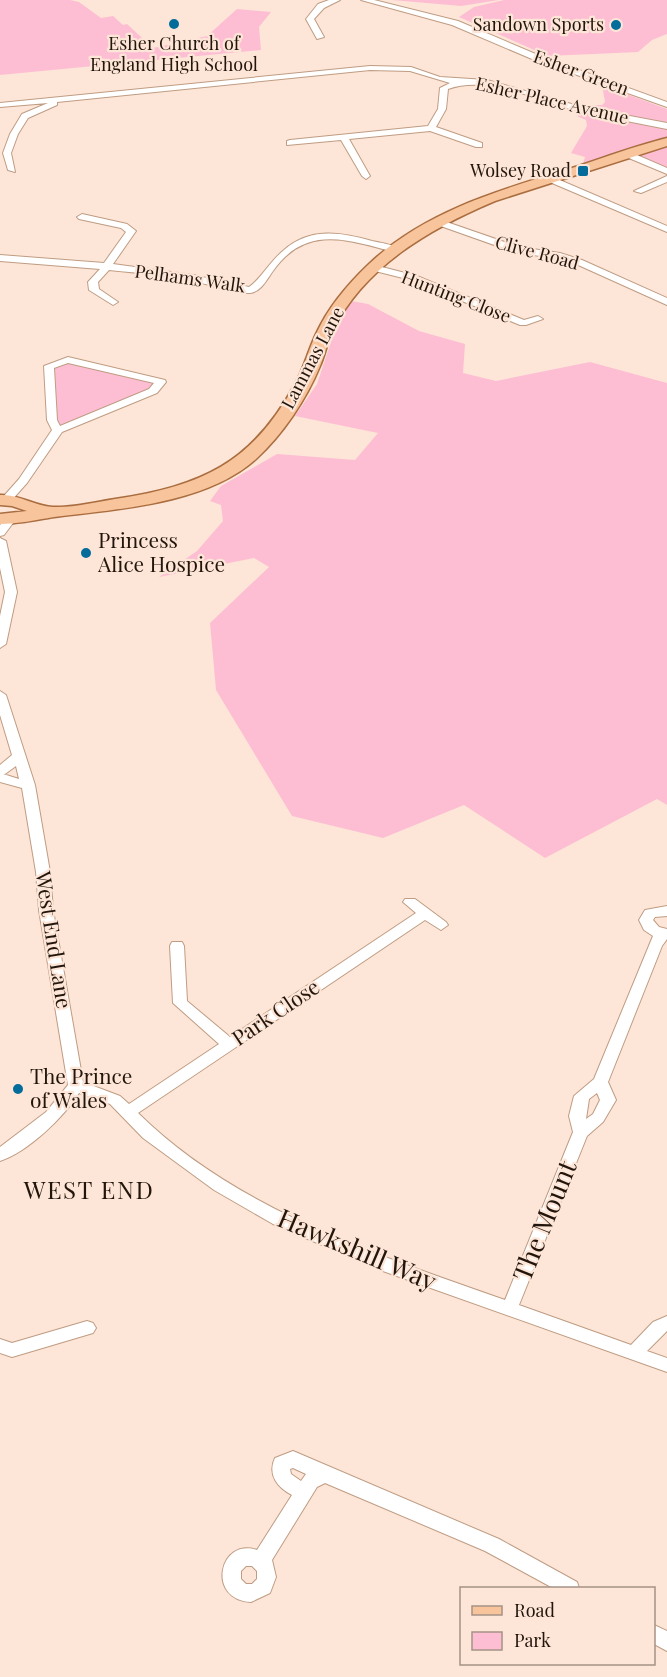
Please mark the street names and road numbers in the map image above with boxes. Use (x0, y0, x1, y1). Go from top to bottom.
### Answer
street label: Esher Green (530, 44, 633, 101)
street label: Esher Place Avenue (473, 71, 631, 129)
street label: Clive Road (493, 229, 582, 275)
street label: Pelhams Walk (133, 258, 247, 298)
street label: Hunting Close (398, 264, 514, 328)
street label: Lammas Lane (275, 302, 349, 413)
street label: West End Lane (30, 868, 80, 1010)
street label: Park Close (226, 972, 324, 1051)
street label: The Mount (504, 1154, 584, 1286)
street label: Hawkshill Way (273, 1199, 442, 1298)

